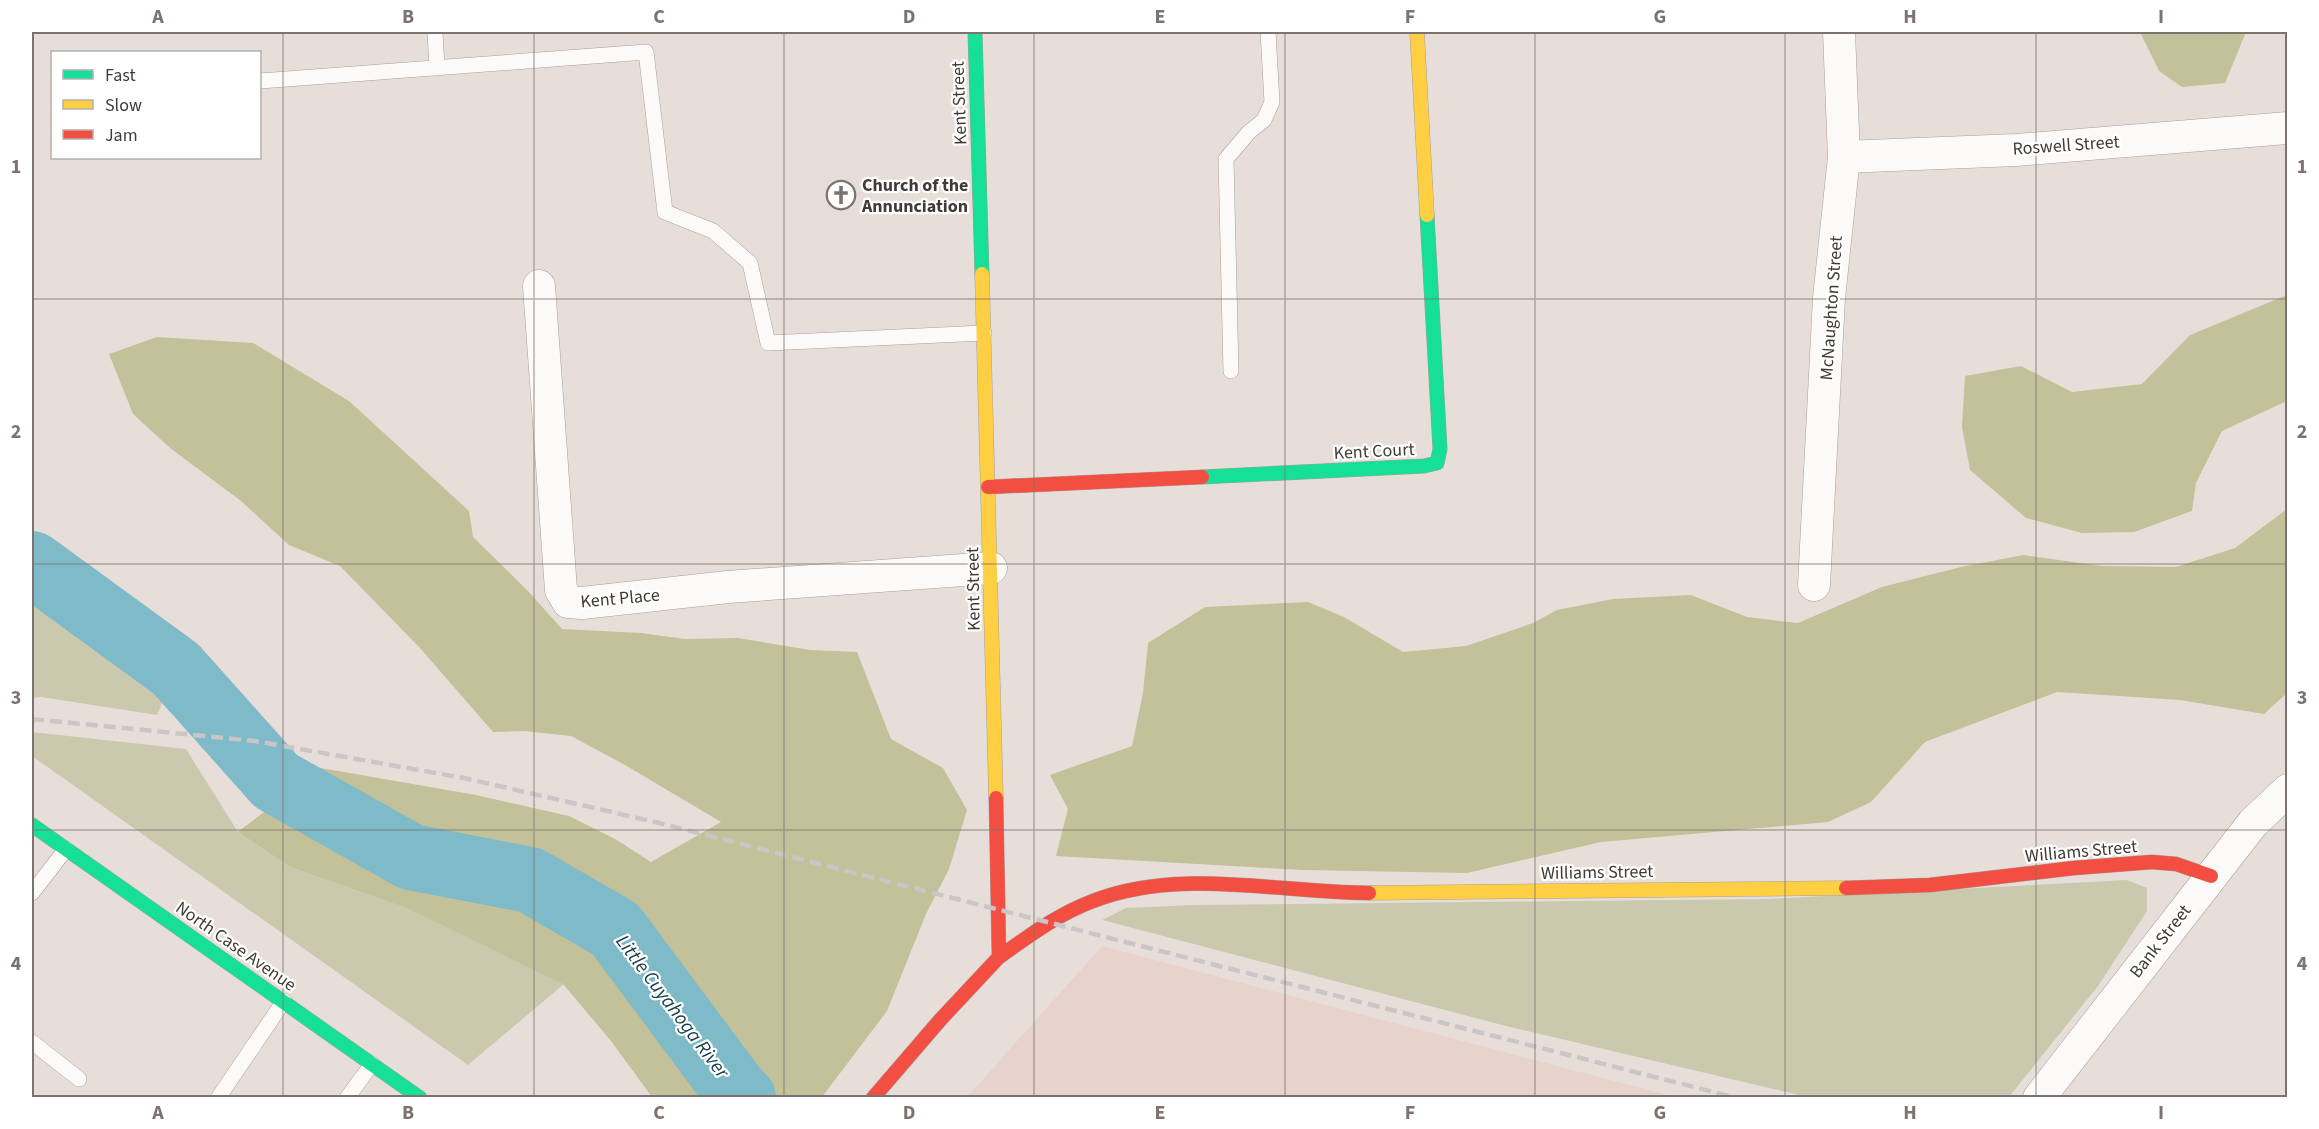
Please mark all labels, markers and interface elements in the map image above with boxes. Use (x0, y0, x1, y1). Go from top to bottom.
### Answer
text: A (151, 3, 164, 31)
text: B (402, 3, 414, 31)
text: C (653, 3, 665, 31)
text: D (903, 3, 915, 31)
text: E (1155, 3, 1165, 31)
text: F (1405, 3, 1415, 31)
text: G (1654, 3, 1666, 31)
text: H (1903, 3, 1917, 31)
text: I (2158, 3, 2164, 31)
legend (51, 51, 261, 159)
street label: Kent Street (946, 61, 973, 145)
text: Fast (105, 63, 136, 88)
text: Slow (105, 93, 142, 118)
text: Jam (105, 123, 138, 148)
street label: Roswell Street (2012, 129, 2120, 162)
text: 1 (11, 153, 21, 181)
text: 1 (2297, 153, 2307, 181)
place label: Church of the Annunciation (861, 173, 968, 219)
church icon: Church of the Annunciation (825, 179, 857, 211)
street label: McNaughton Street (1814, 235, 1849, 381)
text: 2 (11, 418, 21, 446)
text: 2 (2297, 418, 2307, 446)
street label: Kent Court (1333, 437, 1415, 466)
street label: Kent Street (960, 547, 987, 631)
street label: Kent Place (579, 583, 661, 614)
text: 3 (11, 684, 21, 712)
text: 3 (2297, 684, 2307, 712)
street label: Williams Street (2024, 834, 2138, 869)
street label: Williams Street (1541, 859, 1653, 886)
street label: North Case Avenue (170, 895, 301, 997)
street label: Bank Street (2124, 899, 2197, 983)
water label: Little Cuyahoga River (609, 929, 736, 1085)
text: 4 (11, 950, 22, 978)
text: 4 (2297, 950, 2308, 978)
text: A (151, 1099, 164, 1127)
text: B (402, 1099, 414, 1127)
text: C (653, 1099, 665, 1127)
text: D (903, 1099, 915, 1127)
text: E (1155, 1099, 1165, 1127)
text: F (1405, 1099, 1415, 1127)
text: G (1654, 1099, 1666, 1127)
text: H (1903, 1099, 1917, 1127)
text: I (2158, 1099, 2164, 1127)

